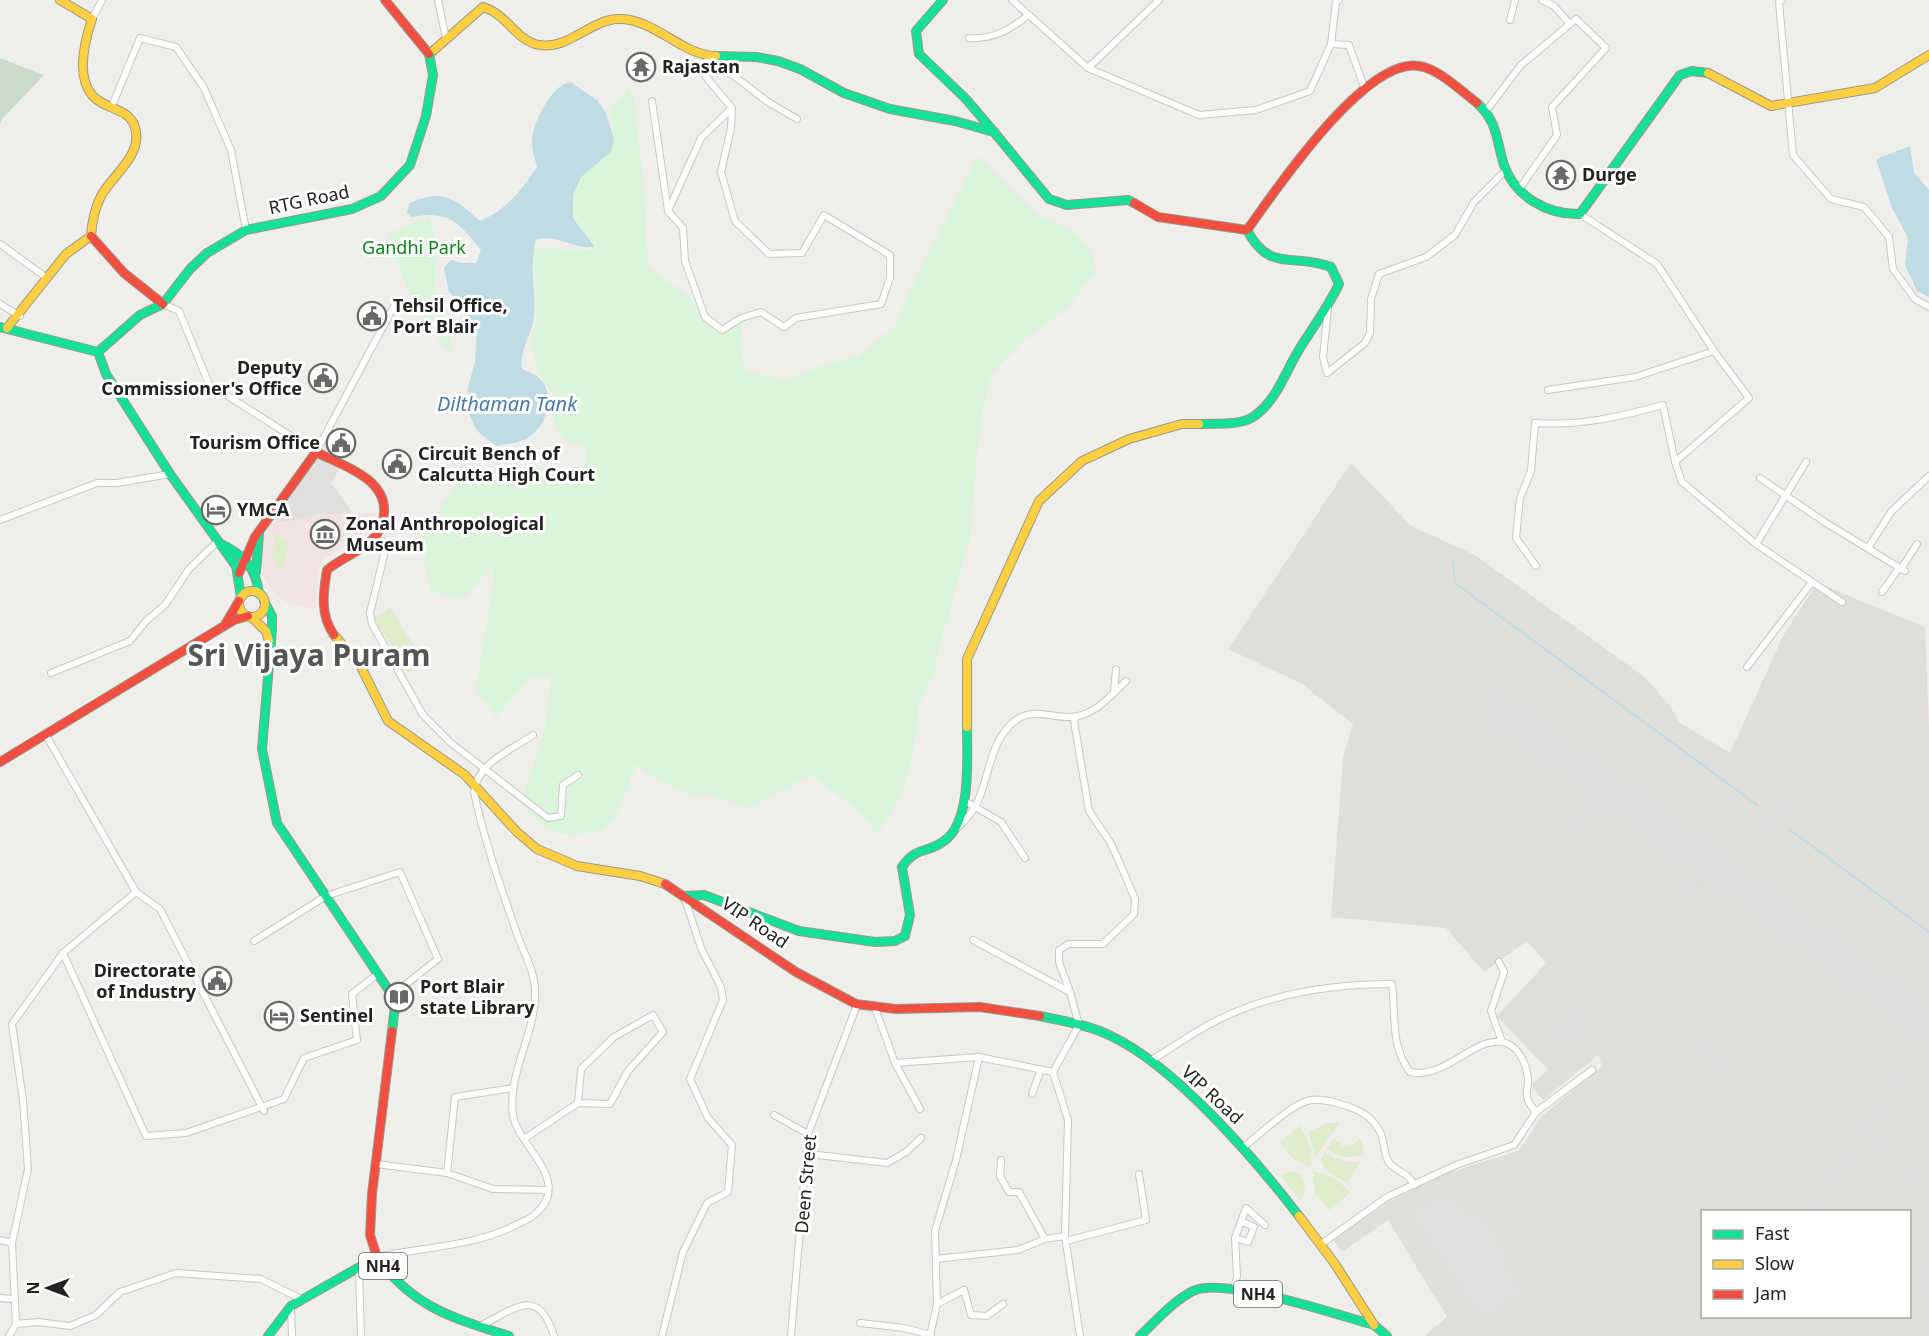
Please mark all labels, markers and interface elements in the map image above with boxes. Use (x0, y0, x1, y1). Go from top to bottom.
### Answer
temple icon: Rajastan (625, 51, 657, 83)
place label: Rajastan (662, 54, 740, 78)
temple icon: Durge (1545, 159, 1577, 191)
place label: Durge (1582, 162, 1637, 186)
street label: RTG Road (266, 179, 351, 219)
park label: Gandhi Park (362, 235, 466, 259)
place label: Tehsil Office, Port Blair (393, 293, 508, 338)
public building icon: Tehsil Office, Port Blair (356, 300, 388, 332)
place label: Deputy Commissioner's Office (101, 355, 303, 400)
public building icon: Deputy Commissioner's Office (307, 362, 339, 394)
water label: Dilthaman Tank (437, 390, 578, 417)
public building icon: Tourism Office (325, 427, 357, 459)
place label: Tourism Office (190, 430, 320, 454)
place label: Circuit Bench of Calcutta High Court (418, 441, 595, 486)
public building icon: Circuit Bench of Calcutta High Court (381, 448, 413, 480)
hotel icon: YMCA (200, 494, 232, 526)
place label: YMCA (237, 497, 290, 521)
place label: Zonal Anthropological Museum (346, 511, 544, 556)
museum icon: Zonal Anthropological Museum (309, 518, 341, 550)
district label: Sri Vijaya Puram (187, 634, 431, 675)
street label: VIP Road (717, 891, 794, 953)
place label: Directorate of Industry (94, 958, 197, 1003)
public building icon: Directorate of Industry (201, 965, 233, 997)
place label: Port Blair state Library (420, 974, 535, 1019)
library icon: Port Blair state Library (383, 981, 415, 1013)
hotel icon: Sentinel (263, 1000, 295, 1032)
place label: Sentinel (300, 1003, 373, 1027)
street label: VIP Road (1177, 1060, 1249, 1129)
street label: Deen Street (789, 1133, 821, 1235)
legend (1701, 1210, 1911, 1318)
text: Fast (1755, 1221, 1790, 1245)
text: Slow (1755, 1251, 1794, 1275)
road number: NH4 (359, 1253, 407, 1279)
north arrow (18, 1258, 78, 1318)
text: N (22, 1281, 44, 1295)
road number: NH4 (1234, 1281, 1282, 1307)
text: Jam (1753, 1281, 1787, 1305)

